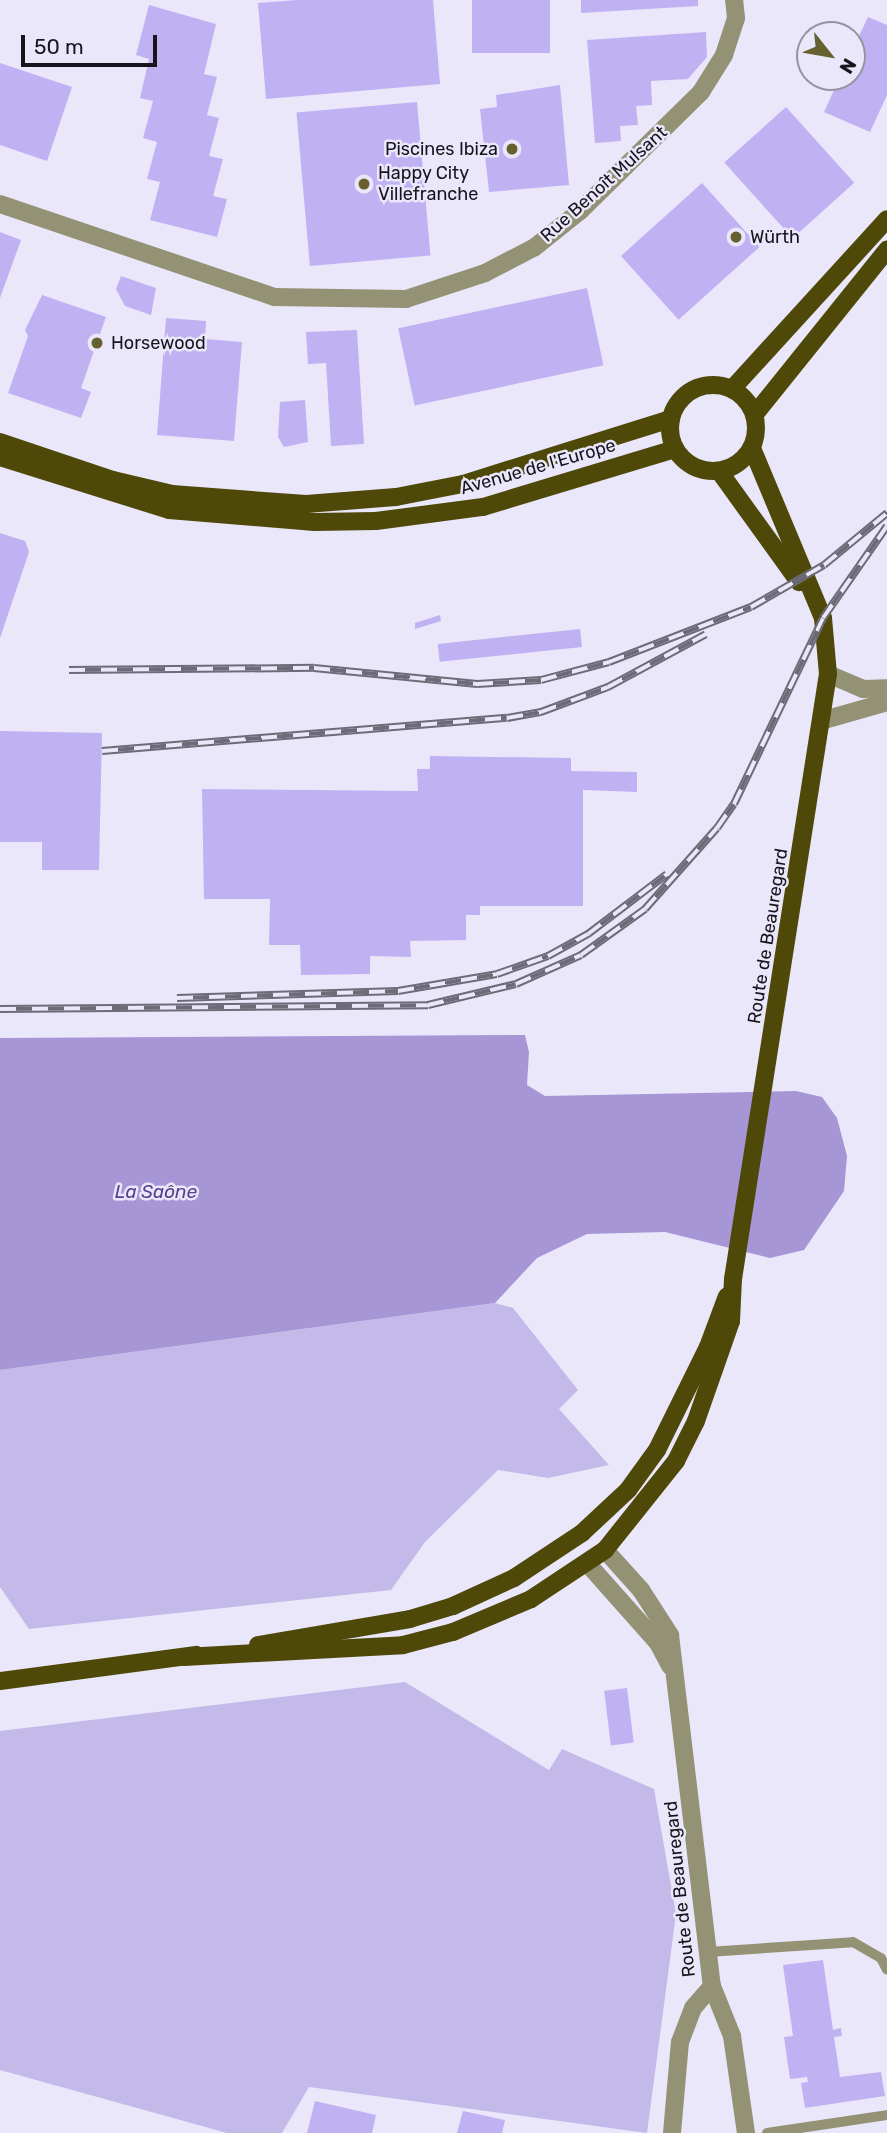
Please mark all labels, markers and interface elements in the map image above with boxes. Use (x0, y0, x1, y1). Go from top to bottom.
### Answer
scale bar (24, 21, 161, 65)
north arrow (796, 21, 866, 91)
text: 50 m (34, 34, 84, 59)
text: N (834, 54, 861, 78)
street label: Rue Benoît Mulsant (536, 122, 672, 246)
place label: Piscines Ibiza (385, 138, 498, 160)
marker: Piscines Ibiza (504, 141, 520, 157)
place label: Happy City Villefranche (378, 163, 478, 206)
marker: Happy City Villefranche (356, 176, 372, 192)
place label: Würth (750, 226, 800, 248)
marker: Würth (728, 229, 744, 245)
place label: Horsewood (111, 332, 206, 354)
marker: Horsewood (89, 335, 105, 351)
street label: Avenue de l'Europe (458, 435, 618, 499)
street label: Route de Beauregard (743, 847, 793, 1025)
water label: La Saône (115, 1181, 197, 1203)
street label: Route de Beauregard (660, 1800, 700, 1978)

